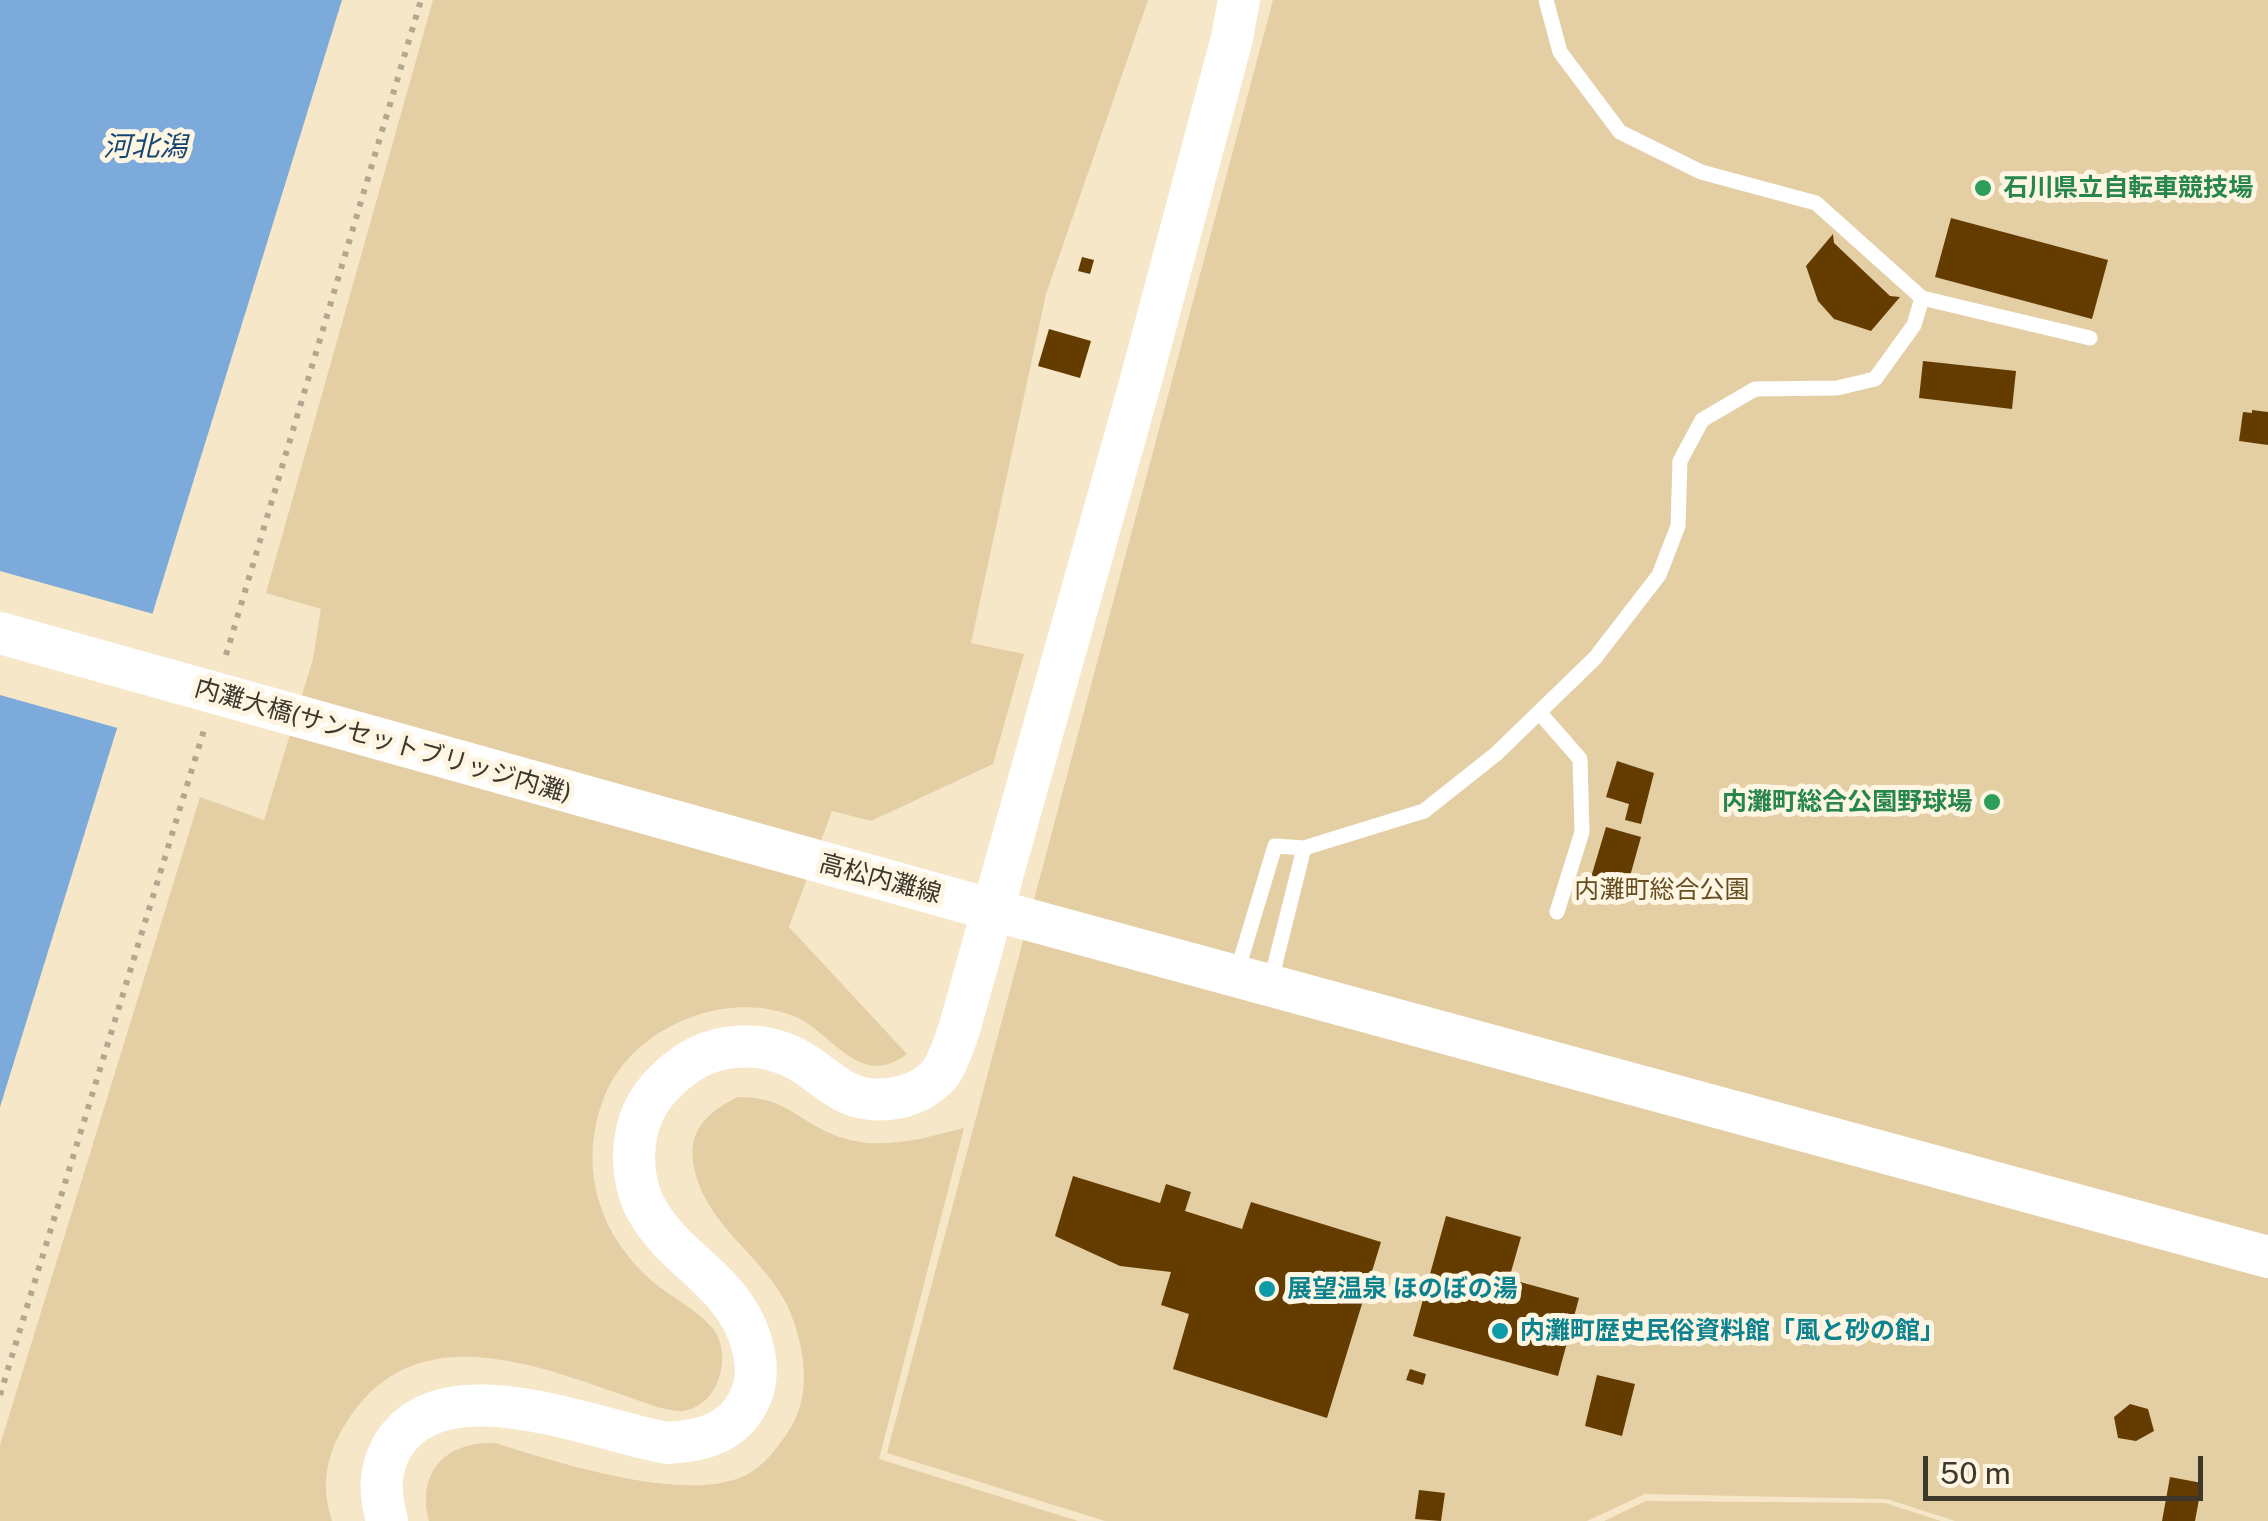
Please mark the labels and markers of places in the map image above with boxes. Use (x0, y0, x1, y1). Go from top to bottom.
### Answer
place label: 石川県立自転車競技場 (2003, 173, 2253, 203)
marker: 石川県立自転車競技場 (1972, 177, 1994, 199)
place label: 内灘町総合公園野球場 (1722, 787, 1972, 817)
marker: 内灘町総合公園野球場 (1981, 791, 2003, 813)
place label: 展望温泉 ほのぼの湯 (1287, 1274, 1518, 1304)
marker: 展望温泉 ほのぼの湯 (1256, 1278, 1278, 1300)
place label: 内灘町歴史民俗資料館「風と砂の館」 (1520, 1316, 1945, 1346)
marker: 内灘町歴史民俗資料館「風と砂の館」 (1489, 1320, 1511, 1342)

